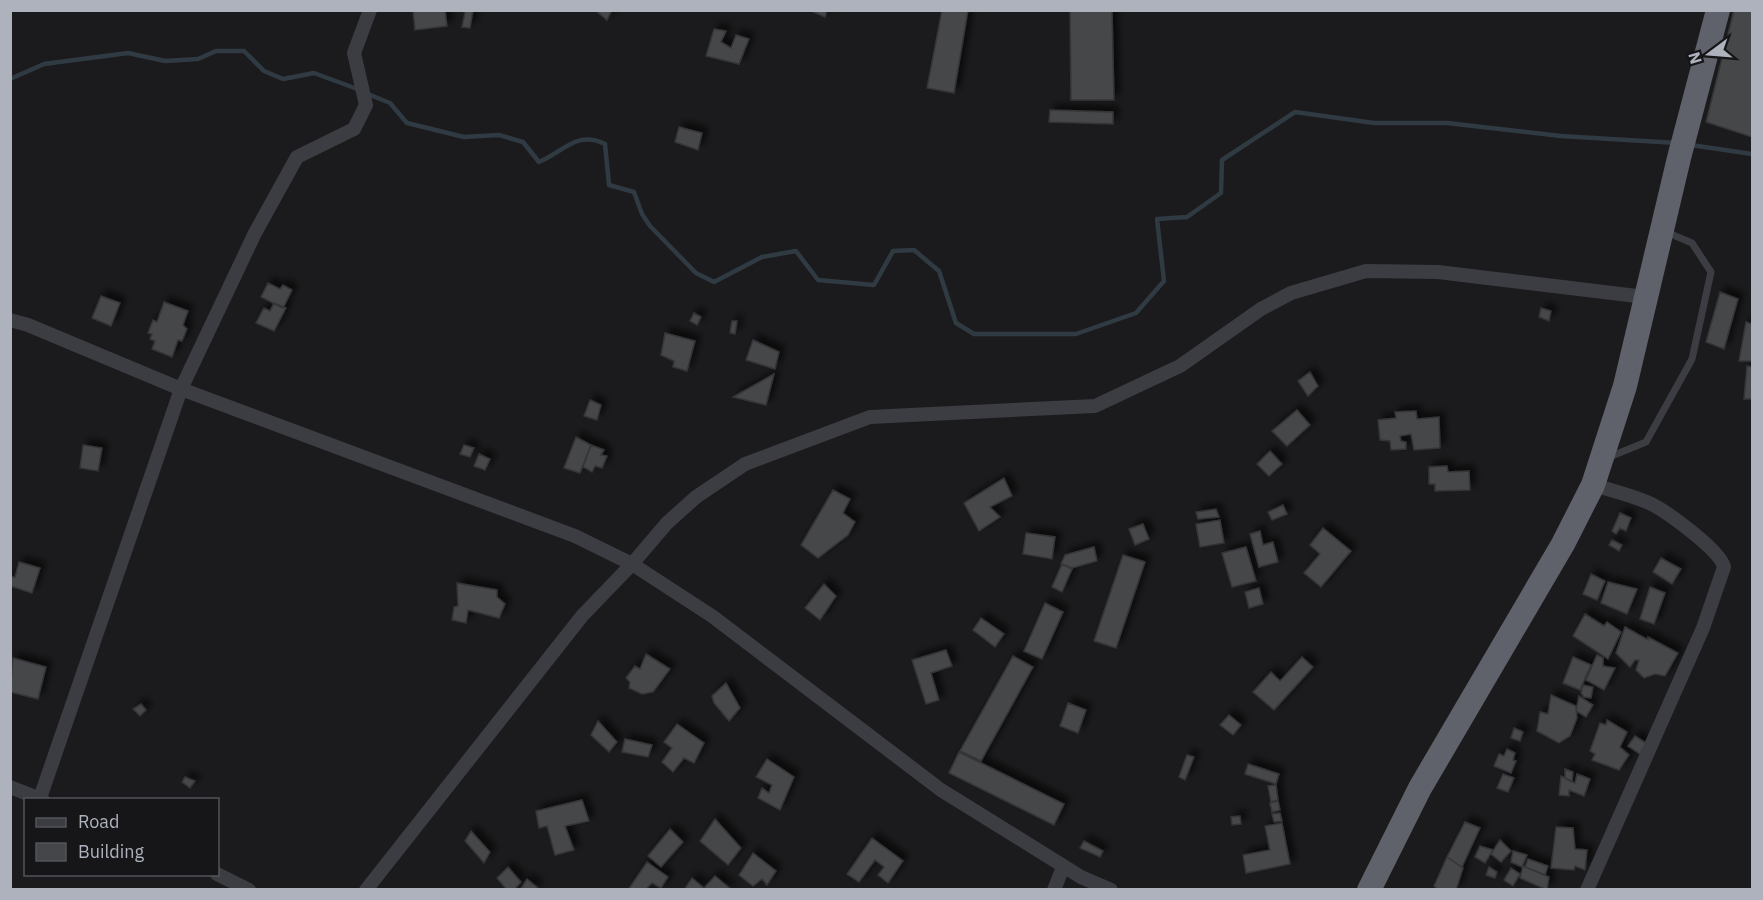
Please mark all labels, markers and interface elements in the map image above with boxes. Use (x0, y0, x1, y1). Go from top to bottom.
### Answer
north arrow (1679, 24, 1739, 84)
text: N (1683, 50, 1706, 66)
legend (24, 798, 219, 876)
text: Road (78, 810, 119, 833)
text: Building (78, 840, 145, 863)

